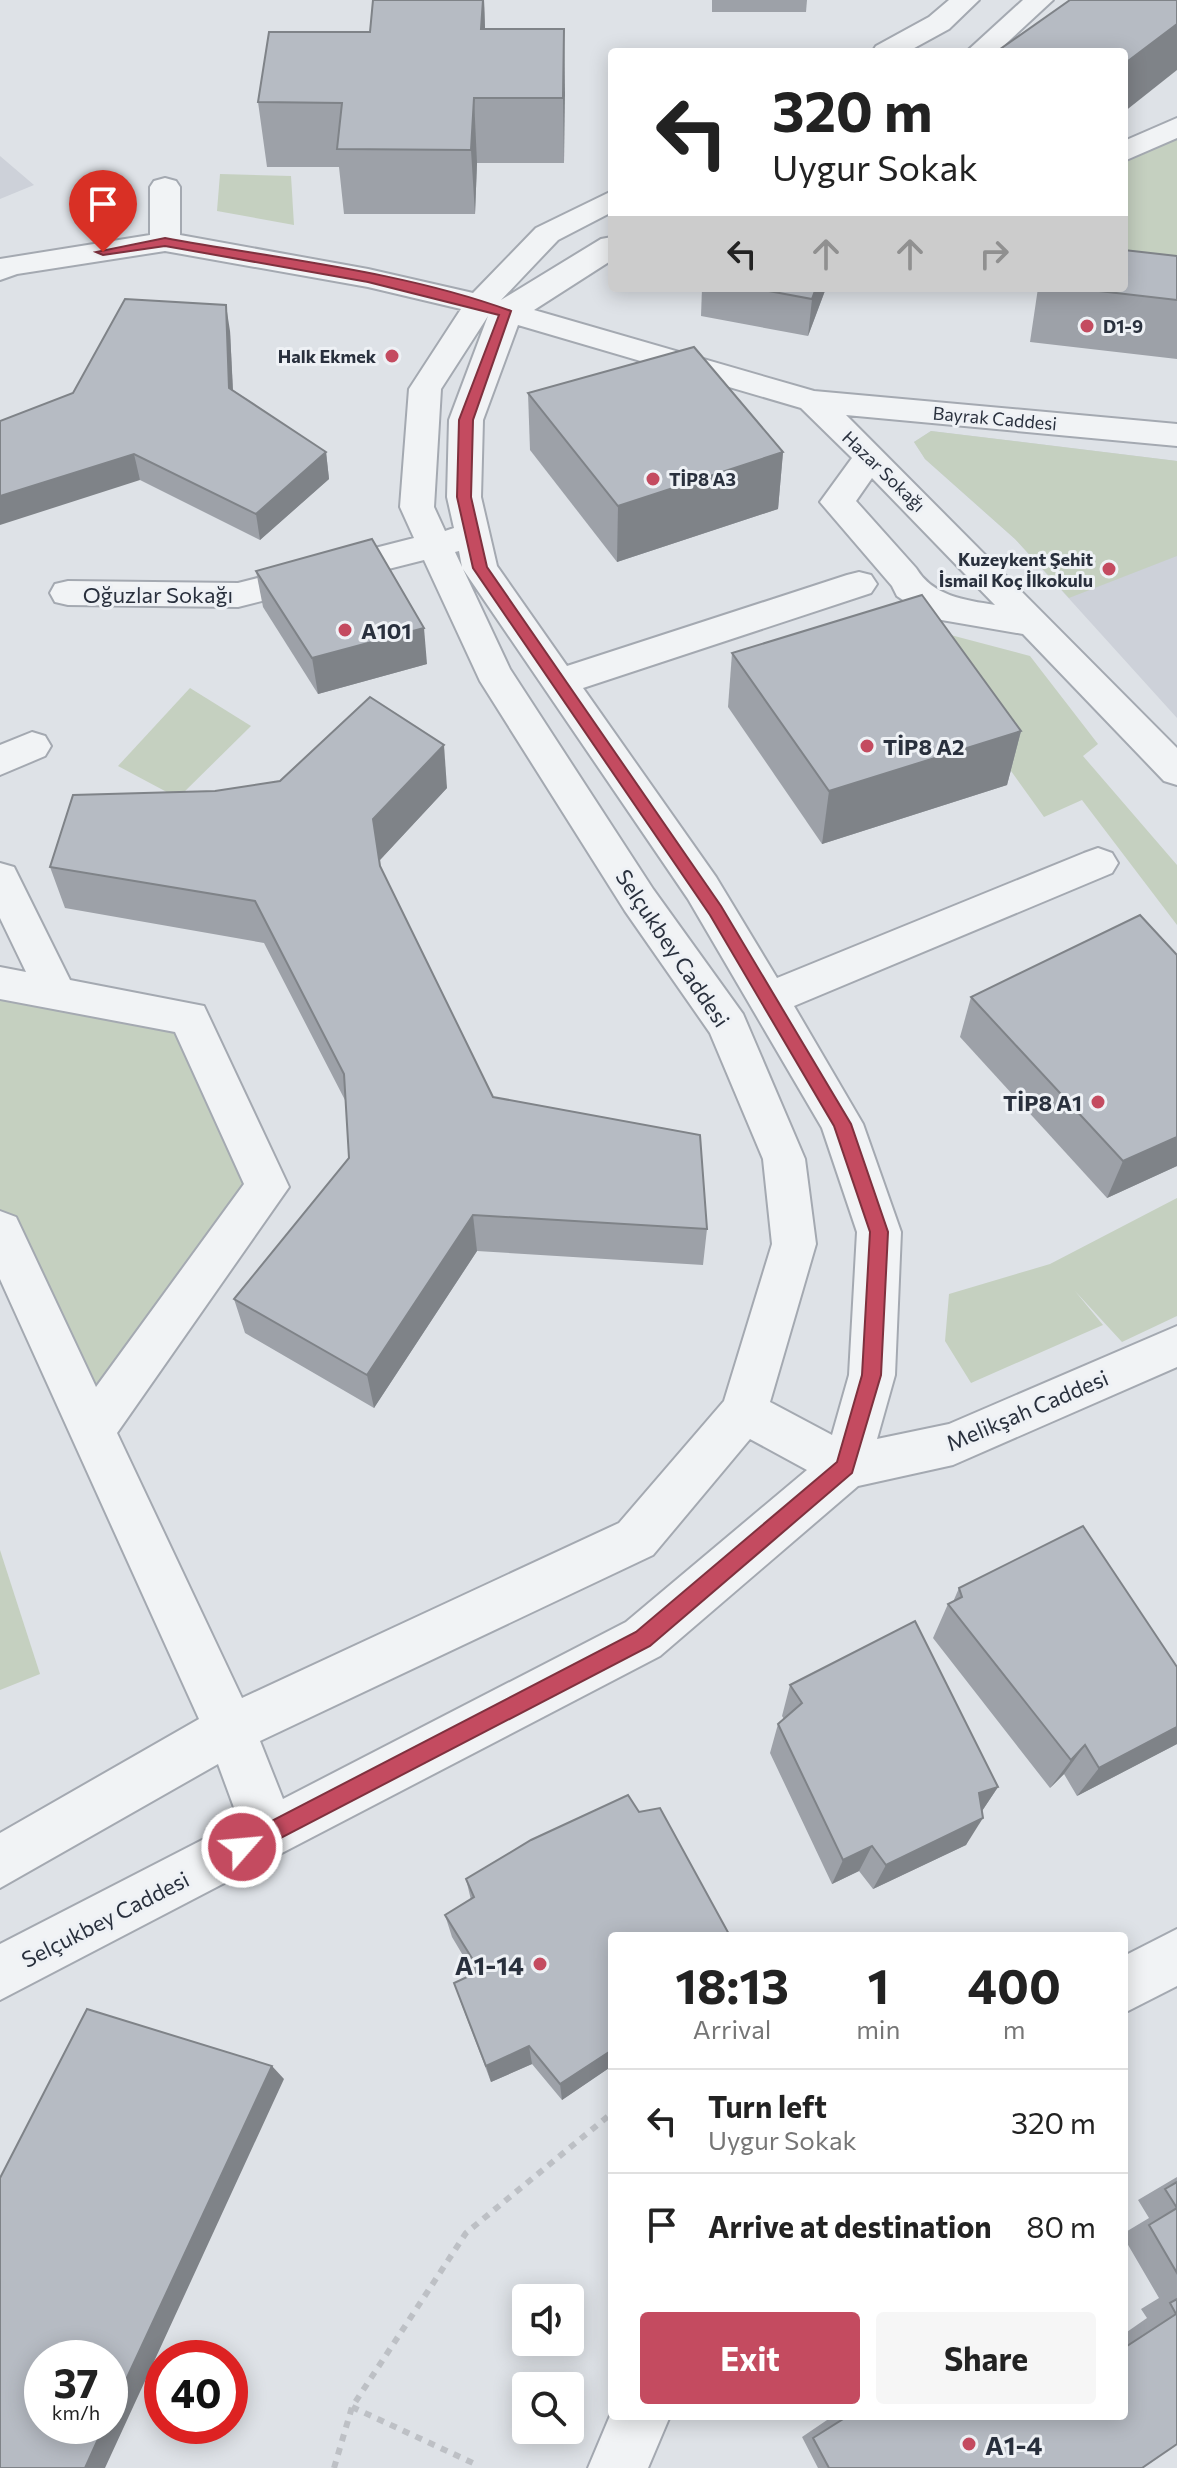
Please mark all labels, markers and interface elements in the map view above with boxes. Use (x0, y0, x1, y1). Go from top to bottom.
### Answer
text: 320 m (772, 75, 933, 144)
icon: left (640, 80, 744, 184)
text: Uygur Sokak (772, 144, 978, 188)
pin (69, 170, 137, 252)
icon: arrive (81, 182, 125, 226)
icon: left (720, 232, 764, 276)
icon: ahead (804, 232, 848, 276)
icon: ahead (888, 232, 932, 276)
icon: right (972, 232, 1016, 276)
place label: D1-9 (1103, 315, 1143, 337)
marker: D1-9 (1078, 317, 1096, 335)
place label: Halk Ekmek (278, 345, 377, 367)
marker: Halk Ekmek (383, 347, 401, 365)
street label: Bayrak Caddesi (932, 402, 1058, 434)
street label: Hazar Sokağı (838, 426, 930, 516)
place label: TİP8 A3 (669, 468, 736, 490)
marker: TİP8 A3 (644, 470, 662, 488)
place label: Kuzeykent Şehit İsmail Koç İlkokulu (939, 548, 1093, 591)
marker: Kuzeykent Şehit İsmail Koç İlkokulu (1100, 560, 1118, 578)
street label: Oğuzlar Sokağı (83, 581, 233, 608)
place label: A101 (361, 617, 411, 644)
marker: A101 (336, 621, 354, 639)
place label: TİP8 A2 (883, 733, 965, 760)
marker: TİP8 A2 (858, 737, 876, 755)
street label: Selçukbey Caddesi (610, 864, 736, 1032)
place label: TİP8 A1 (1003, 1089, 1082, 1116)
marker: TİP8 A1 (1089, 1093, 1107, 1111)
street label: Melikşah Caddesi (942, 1364, 1112, 1456)
position arrow (200, 1805, 284, 1889)
street label: Selçukbey Caddesi (17, 1865, 193, 1973)
place label: A1-14 (455, 1949, 524, 1980)
marker: A1-14 (531, 1955, 549, 1973)
text: 18:13 (675, 1955, 789, 2014)
text: 1 (867, 1955, 889, 2014)
text: 400 (968, 1955, 1061, 2014)
text: Arrival (693, 2013, 771, 2044)
text: min (856, 2013, 900, 2044)
text: m (1003, 2013, 1026, 2044)
text: Turn left (708, 2087, 827, 2124)
icon: left (640, 2099, 684, 2143)
text: 320 m (1011, 2103, 1096, 2140)
text: Uygur Sokak (708, 2124, 857, 2155)
icon: arrive (640, 2203, 684, 2247)
text: Arrive at destination (708, 2207, 992, 2244)
text: 80 m (1026, 2207, 1096, 2244)
map controls (512, 2284, 584, 2444)
button: sound (512, 2284, 584, 2356)
button: Exit (640, 2312, 860, 2404)
button: Share (876, 2312, 1096, 2404)
speed limit sign: 40 (144, 2340, 248, 2444)
text: 37 (54, 2357, 98, 2406)
button: search (512, 2372, 584, 2444)
text: km/h (52, 2400, 100, 2424)
place label: A1-4 (985, 2429, 1043, 2460)
marker: A1-4 (960, 2435, 978, 2453)

